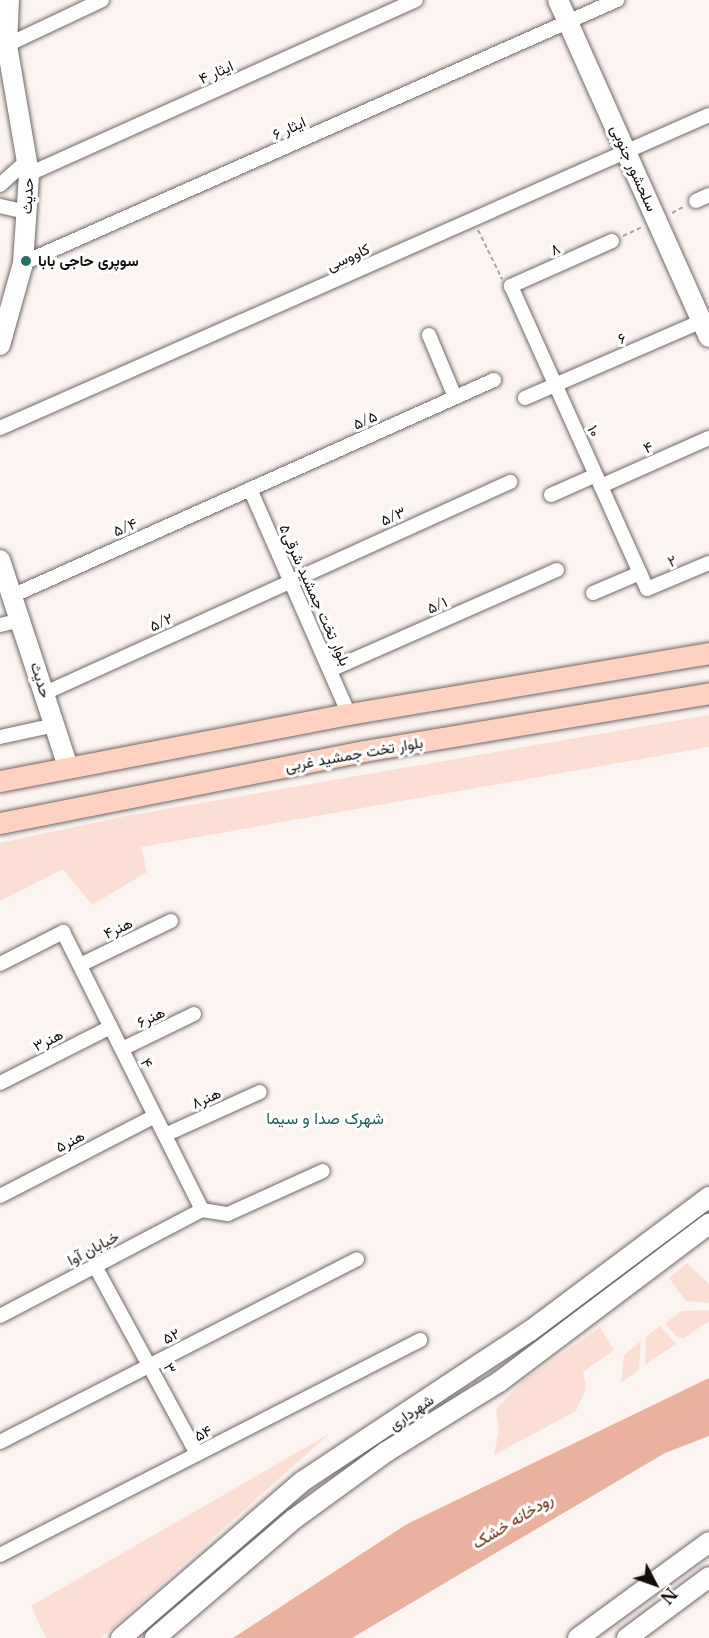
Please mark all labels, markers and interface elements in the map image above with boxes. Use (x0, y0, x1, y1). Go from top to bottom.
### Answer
street label: ایثار ۴ (196, 56, 236, 88)
street label: ایثار ۶ (270, 113, 308, 143)
street label: سلحشور جنوبی (607, 122, 661, 214)
street label: حدیث (17, 177, 37, 215)
street label: ۸ (547, 239, 563, 259)
street label: کاووسی (324, 240, 372, 274)
place label: سوپری حاجی بابا (38, 252, 139, 270)
marker: سوپری حاجی بابا (19, 254, 33, 268)
street label: ۶ (615, 328, 629, 348)
street label: ۵/۵ (350, 407, 380, 433)
street label: ۱۰ (584, 422, 604, 440)
street label: ۴ (640, 437, 656, 457)
street label: ۵/۳ (378, 503, 408, 529)
street label: ۵/۴ (110, 514, 140, 540)
street label: بلوار تخت جمشید شرقی۵ (276, 521, 354, 669)
street label: ۲ (665, 551, 679, 571)
street label: ۵/۱ (424, 593, 450, 617)
street label: ۵/۲ (147, 609, 175, 635)
street label: حدیث (27, 660, 55, 700)
street label: بلوار تخت جمشید غربی (284, 733, 424, 775)
street label: هنر۴ (101, 914, 135, 942)
street label: هنر۶ (134, 1003, 168, 1031)
street label: هنر۳ (30, 1025, 66, 1055)
street label: ۴ (137, 1055, 157, 1071)
street label: هنر۸ (189, 1084, 223, 1112)
district label: شهرک صدا و سیما (266, 1108, 384, 1128)
street label: هنر۵ (52, 1126, 88, 1156)
street label: خیابان آوا (64, 1227, 122, 1269)
street label: ۵۲ (159, 1324, 183, 1348)
street label: ۳ (160, 1359, 180, 1377)
street label: شهرداری (385, 1390, 437, 1434)
street label: ۵۴ (191, 1421, 215, 1445)
water label: رودخانه خشک (468, 1489, 556, 1553)
north arrow (625, 1554, 685, 1614)
text: N (656, 1584, 681, 1608)

